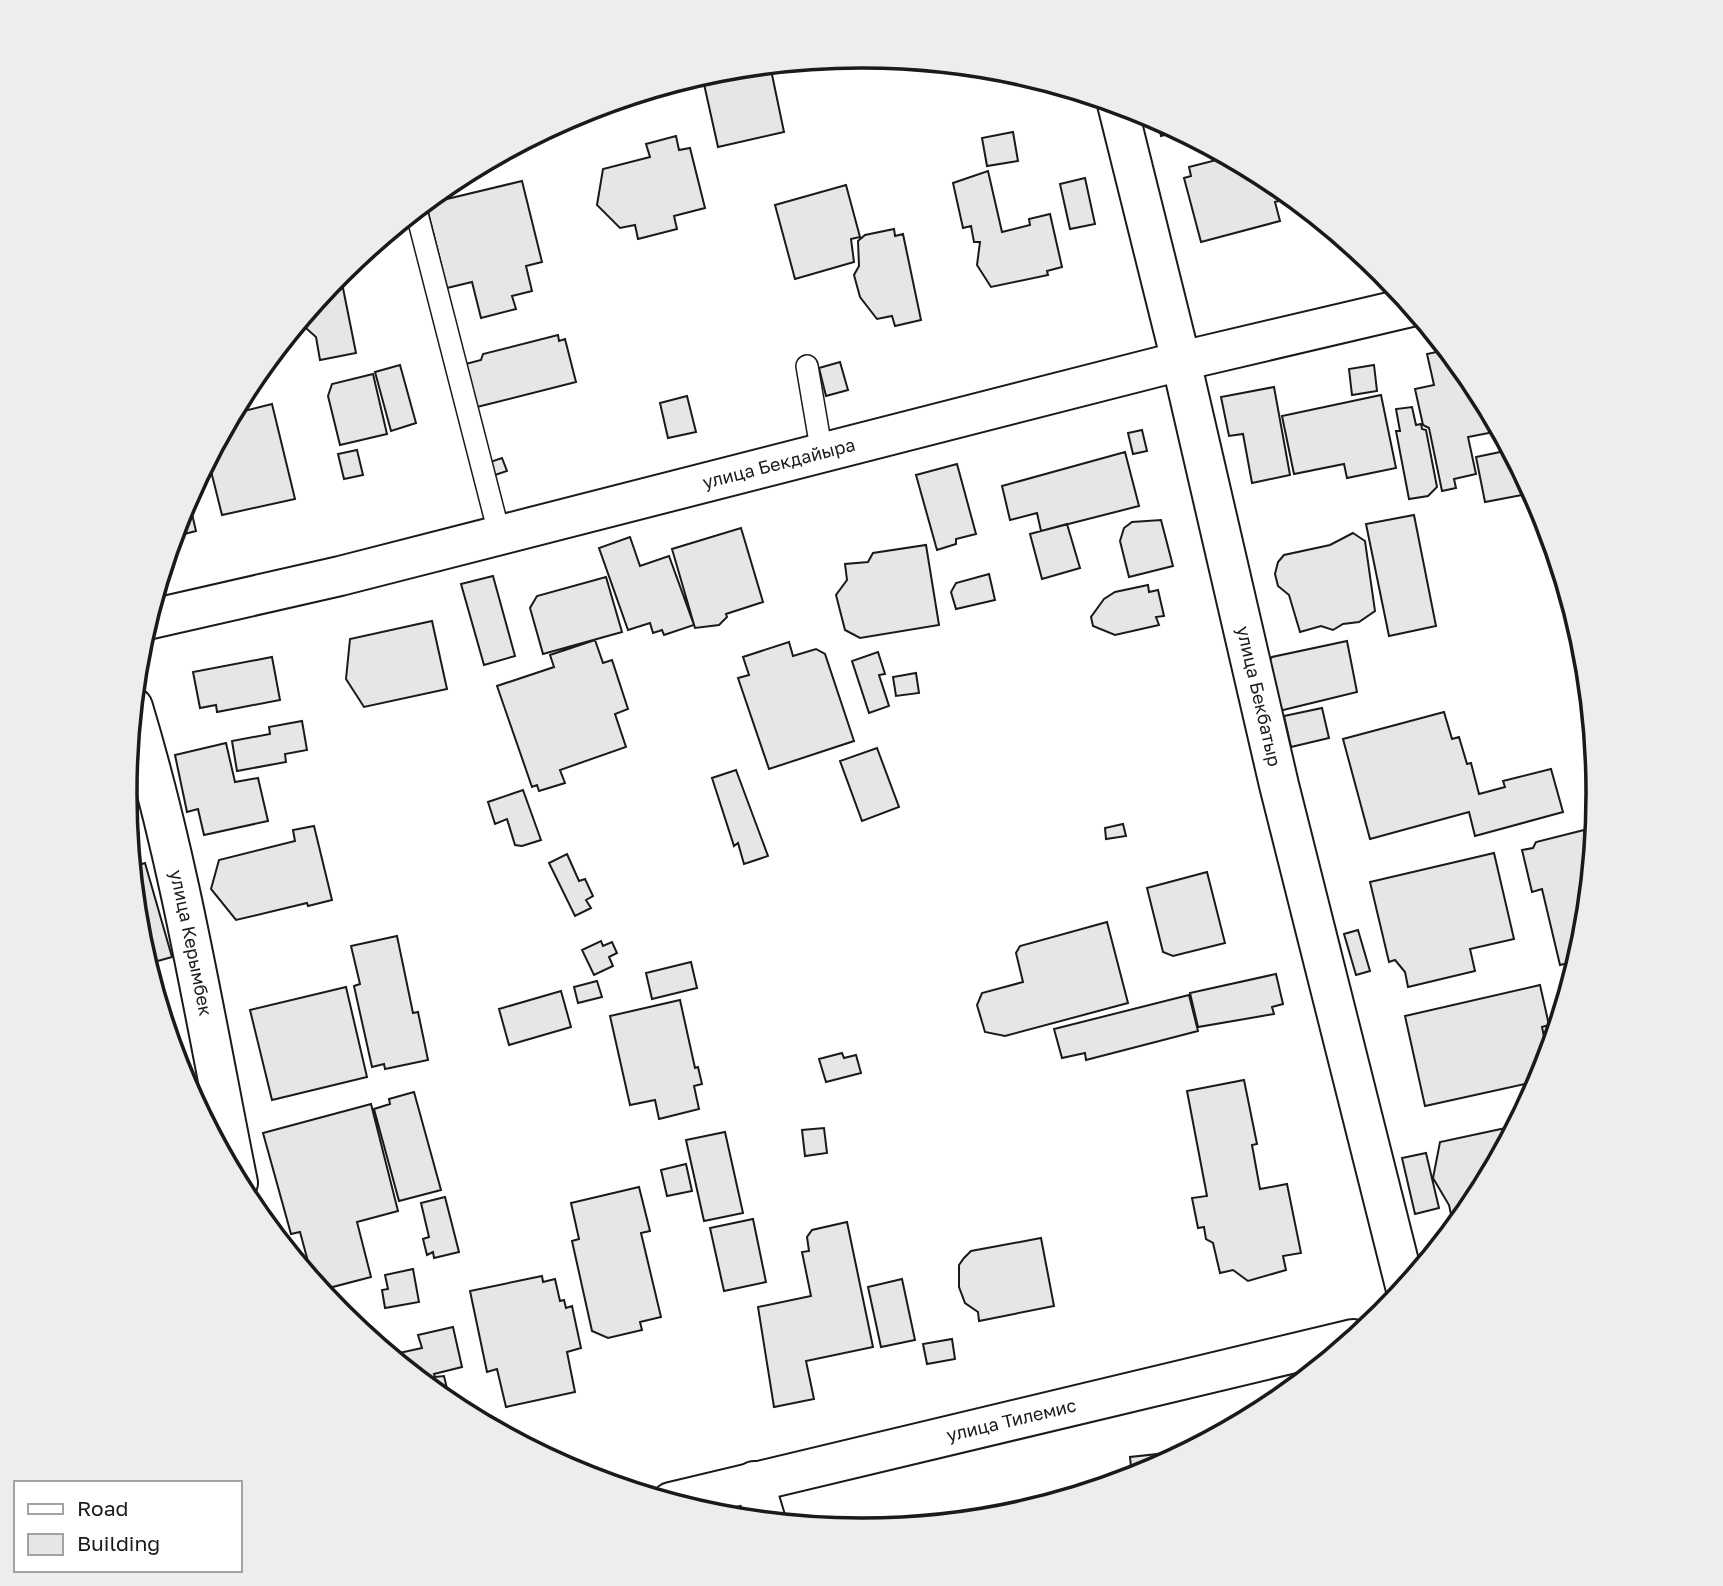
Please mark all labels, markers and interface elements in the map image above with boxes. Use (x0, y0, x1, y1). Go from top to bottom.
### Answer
street label: улица Бекдайыра (700, 433, 857, 493)
street label: улица Бекбатыр (1233, 624, 1286, 769)
street label: улица Керымбек (166, 868, 217, 1018)
street label: улица Тилемис (944, 1394, 1078, 1446)
legend (14, 1481, 242, 1572)
text: Road (77, 1495, 128, 1521)
text: Building (77, 1530, 160, 1556)

